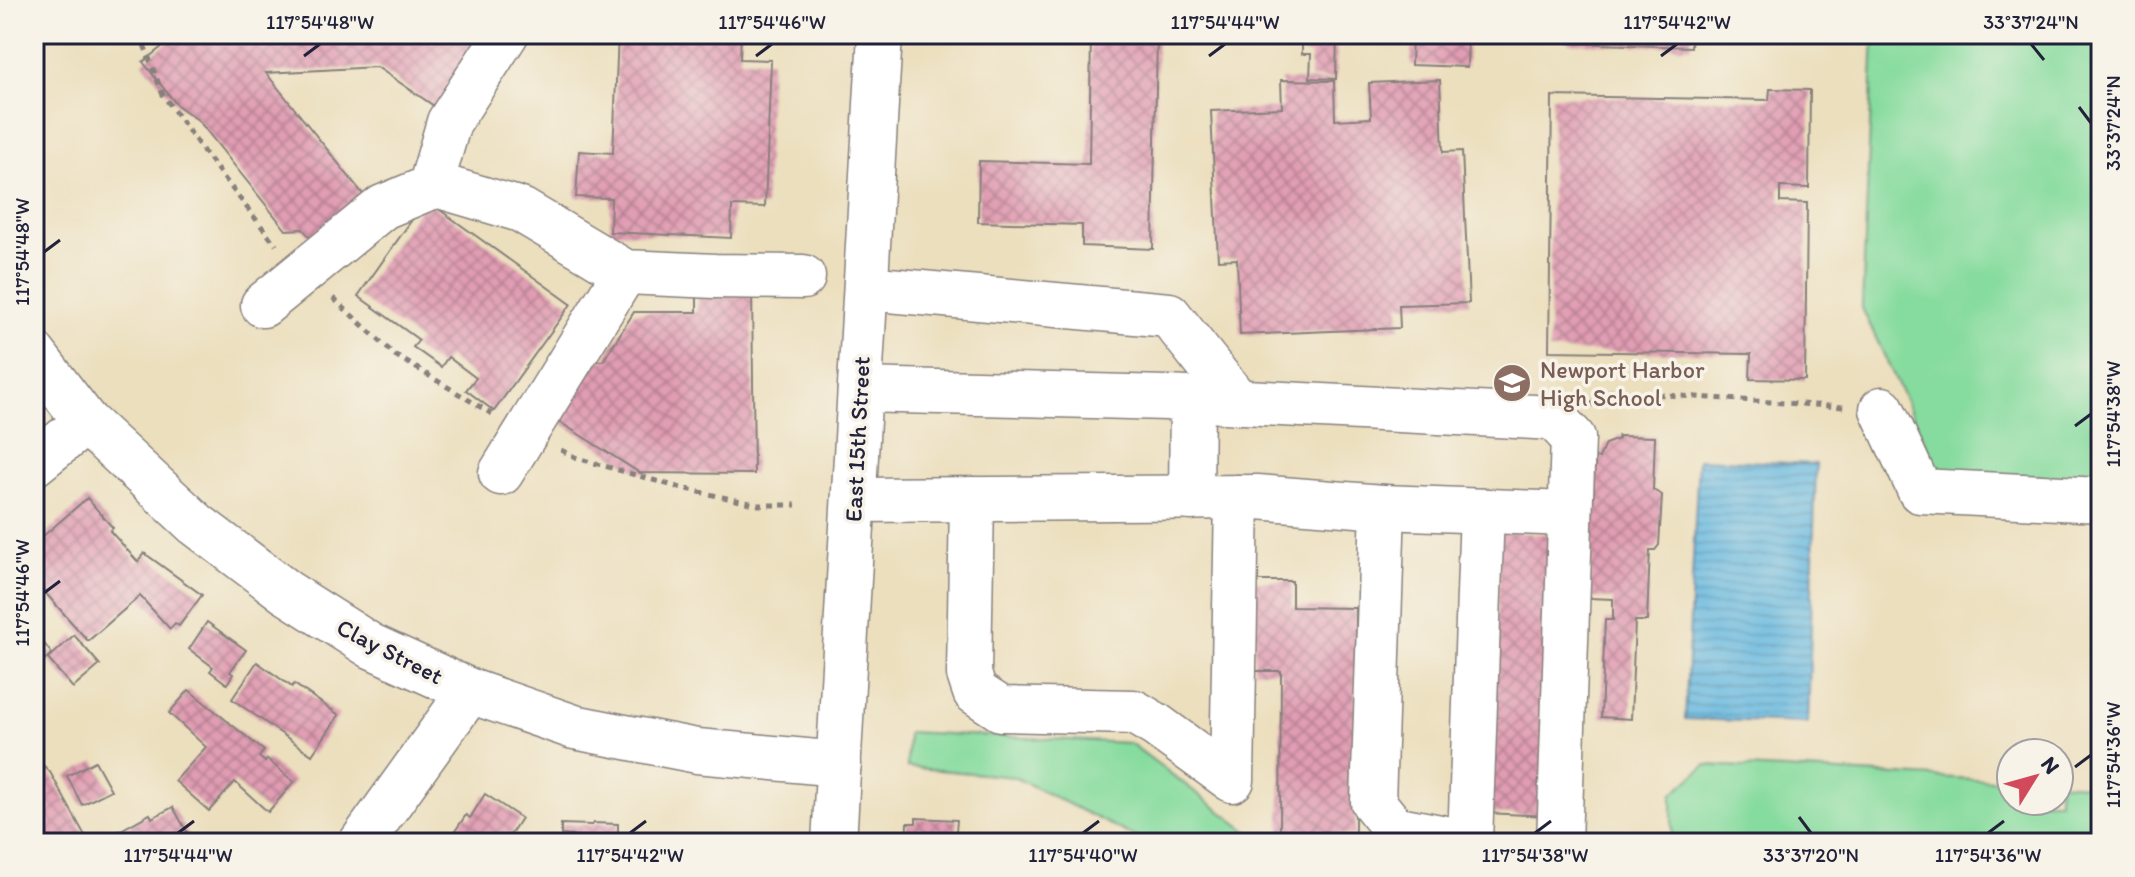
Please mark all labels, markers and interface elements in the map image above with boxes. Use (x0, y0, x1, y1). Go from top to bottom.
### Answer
text: 117°54'48"W (266, 10, 374, 34)
text: 117°54'46"W (718, 10, 826, 34)
text: 117°54'44"W (1170, 10, 1280, 34)
text: 117°54'42"W (1623, 10, 1731, 34)
text: 33°37'24"N (1983, 10, 2079, 34)
text: 33°37'24"N (2101, 75, 2125, 171)
text: 117°54'48"W (10, 198, 34, 306)
street label: East 15th Street (838, 355, 876, 523)
place label: Newport Harbor High School (1540, 355, 1705, 412)
text: 117°54'38"W (2101, 361, 2125, 467)
school or university icon: Newport Harbor High School (1491, 362, 1533, 404)
text: 117°54'46"W (10, 539, 34, 647)
street label: Clay Street (332, 612, 448, 690)
text: 117°54'36"W (2101, 702, 2125, 808)
north arrow (1995, 737, 2075, 817)
text: N (2035, 751, 2066, 779)
text: 117°54'44"W (123, 843, 233, 867)
text: 117°54'42"W (576, 843, 684, 867)
text: 117°54'40"W (1028, 843, 1138, 867)
text: 117°54'38"W (1482, 843, 1588, 867)
text: 33°37'20"N (1763, 843, 1859, 867)
text: 117°54'36"W (1935, 843, 2041, 867)

